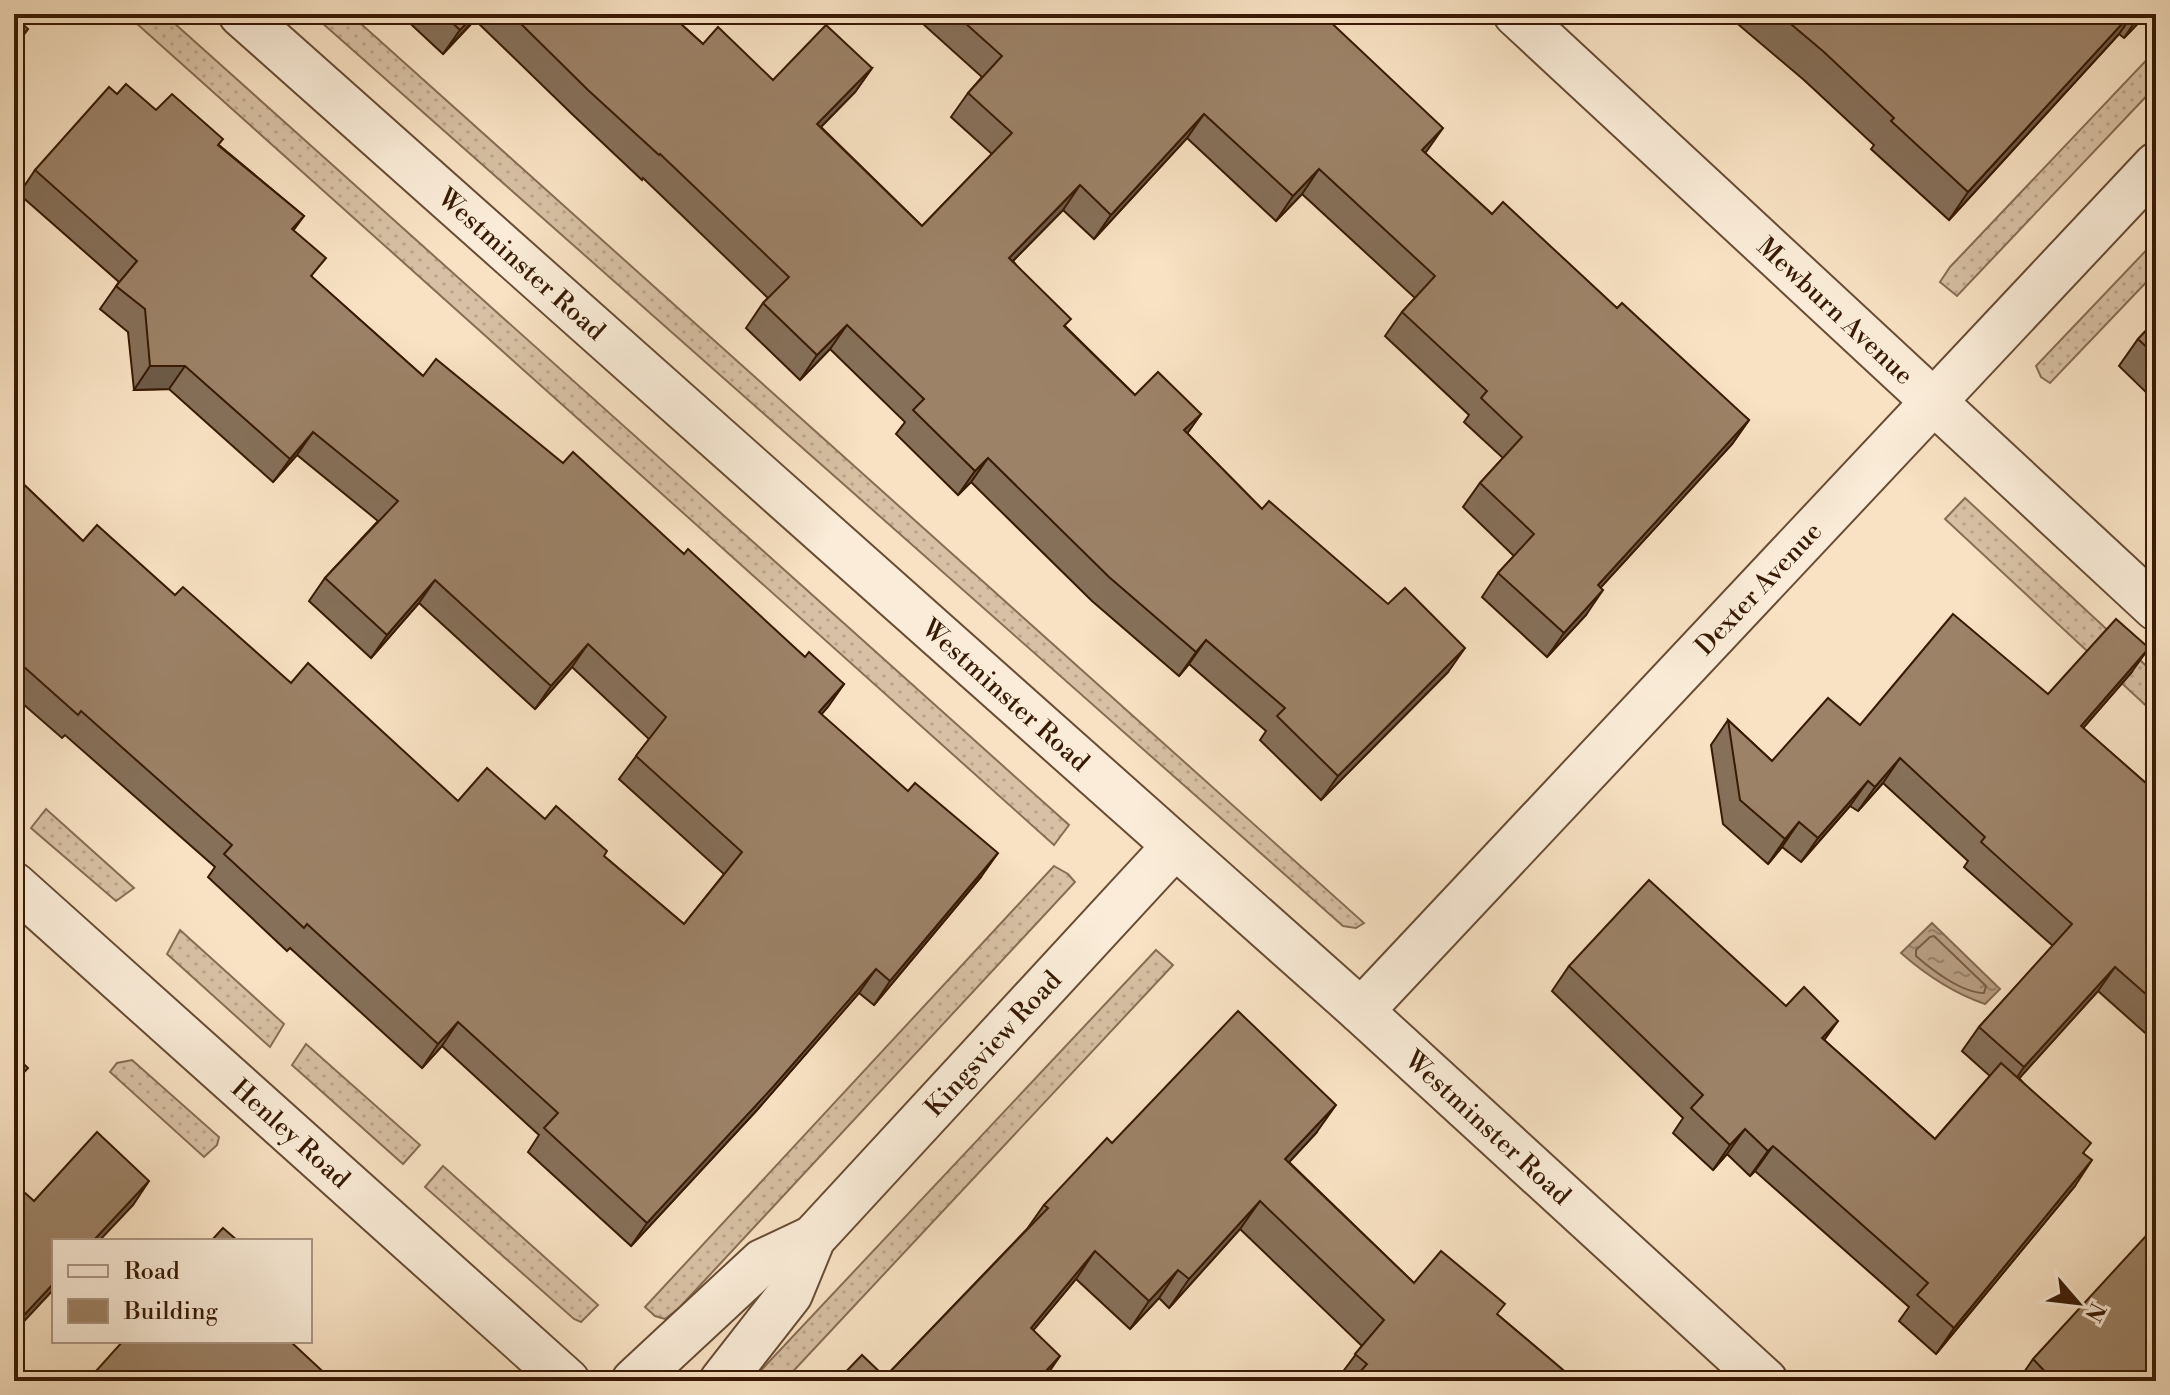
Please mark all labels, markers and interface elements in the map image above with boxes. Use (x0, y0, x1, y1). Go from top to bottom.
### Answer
street label: Westminster Road (430, 181, 612, 348)
street label: Mewburn Avenue (1750, 231, 1920, 392)
street label: Dexter Avenue (1689, 516, 1829, 662)
street label: Westminster Road (914, 612, 1096, 779)
street label: Kingsview Road (918, 964, 1069, 1123)
street label: Westminster Road (1397, 1044, 1577, 1212)
street label: Henley Road (224, 1073, 356, 1196)
legend (52, 1239, 312, 1343)
text: Road (124, 1257, 180, 1287)
north arrow (2038, 1263, 2118, 1343)
text: Building (123, 1297, 218, 1327)
text: N (2078, 1298, 2110, 1326)

